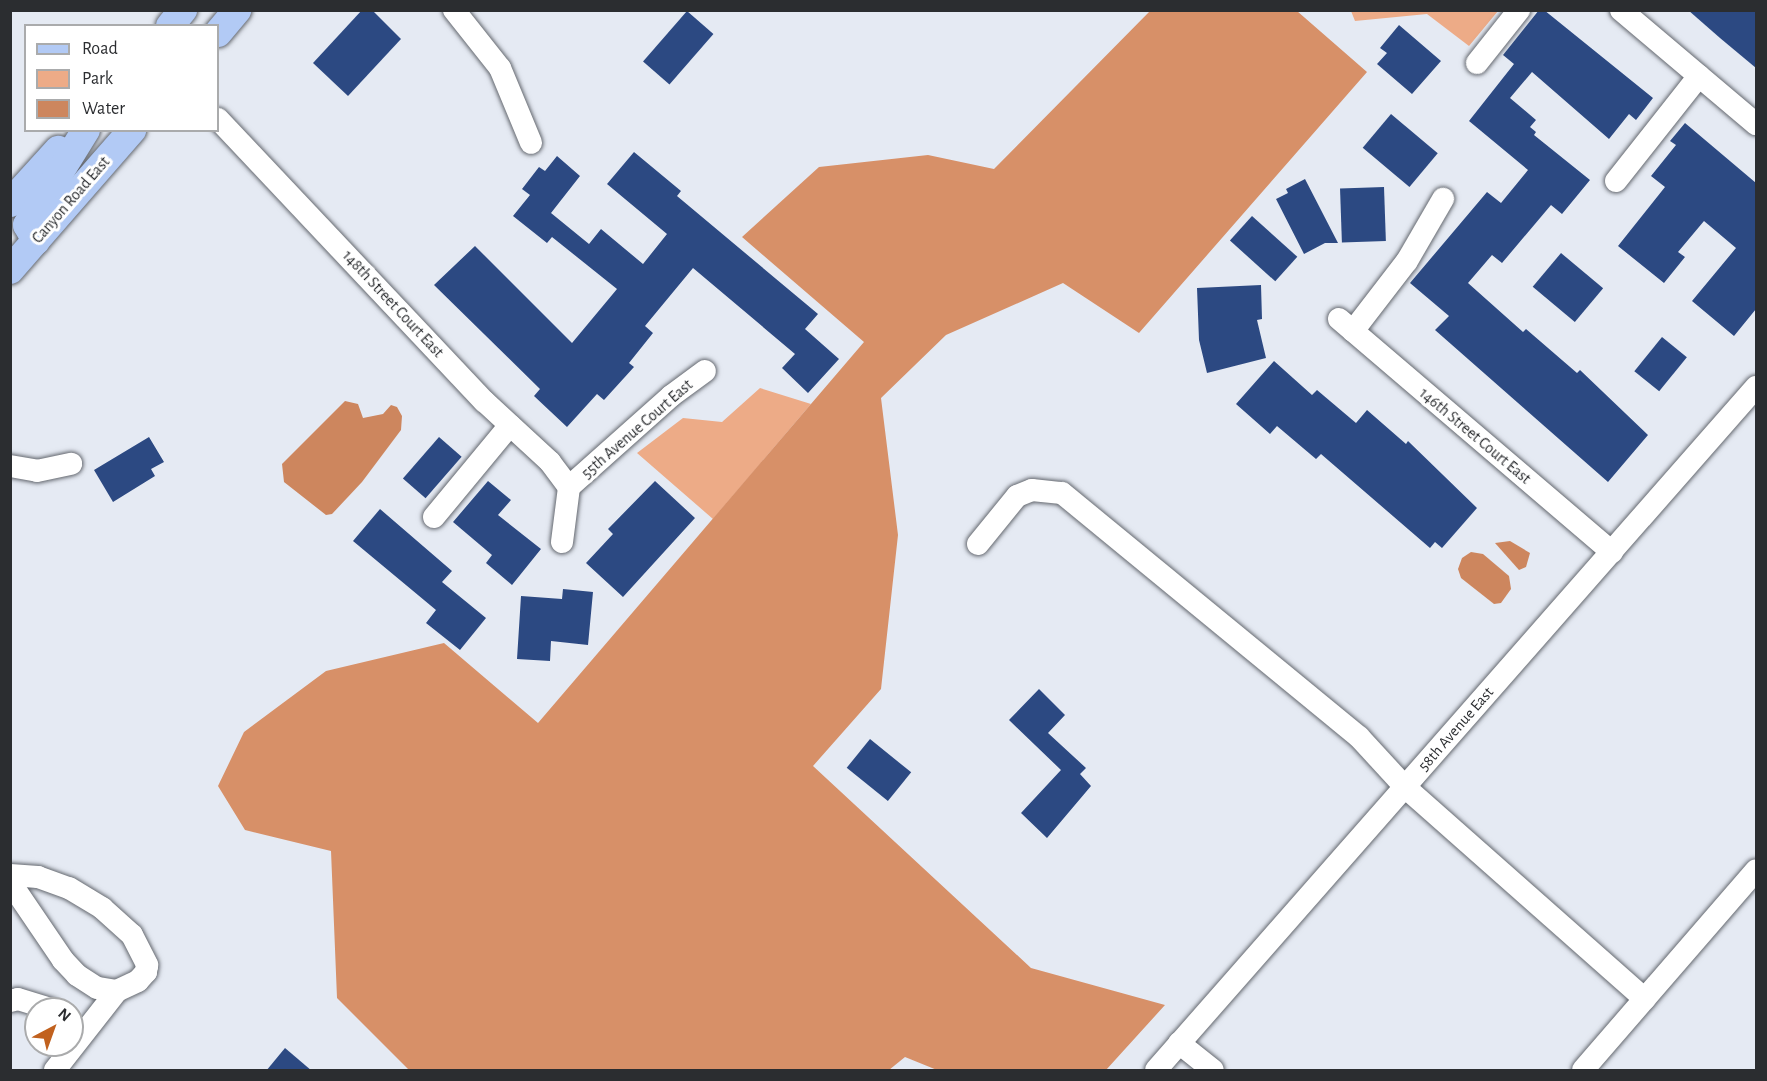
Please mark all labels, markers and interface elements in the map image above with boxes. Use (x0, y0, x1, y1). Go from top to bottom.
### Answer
legend (24, 24, 219, 132)
text: Road (82, 40, 118, 58)
text: Park (82, 70, 113, 88)
text: Water (82, 100, 125, 118)
street label: Canyon Road East (28, 153, 114, 247)
street label: 148th Street Court East (338, 246, 448, 362)
street label: 55th Avenue Court East (577, 375, 697, 483)
street label: 146th Street Court East (1415, 384, 1535, 488)
street label: 58th Avenue East (1414, 683, 1498, 775)
north arrow (24, 997, 84, 1057)
text: N (55, 1005, 74, 1025)

